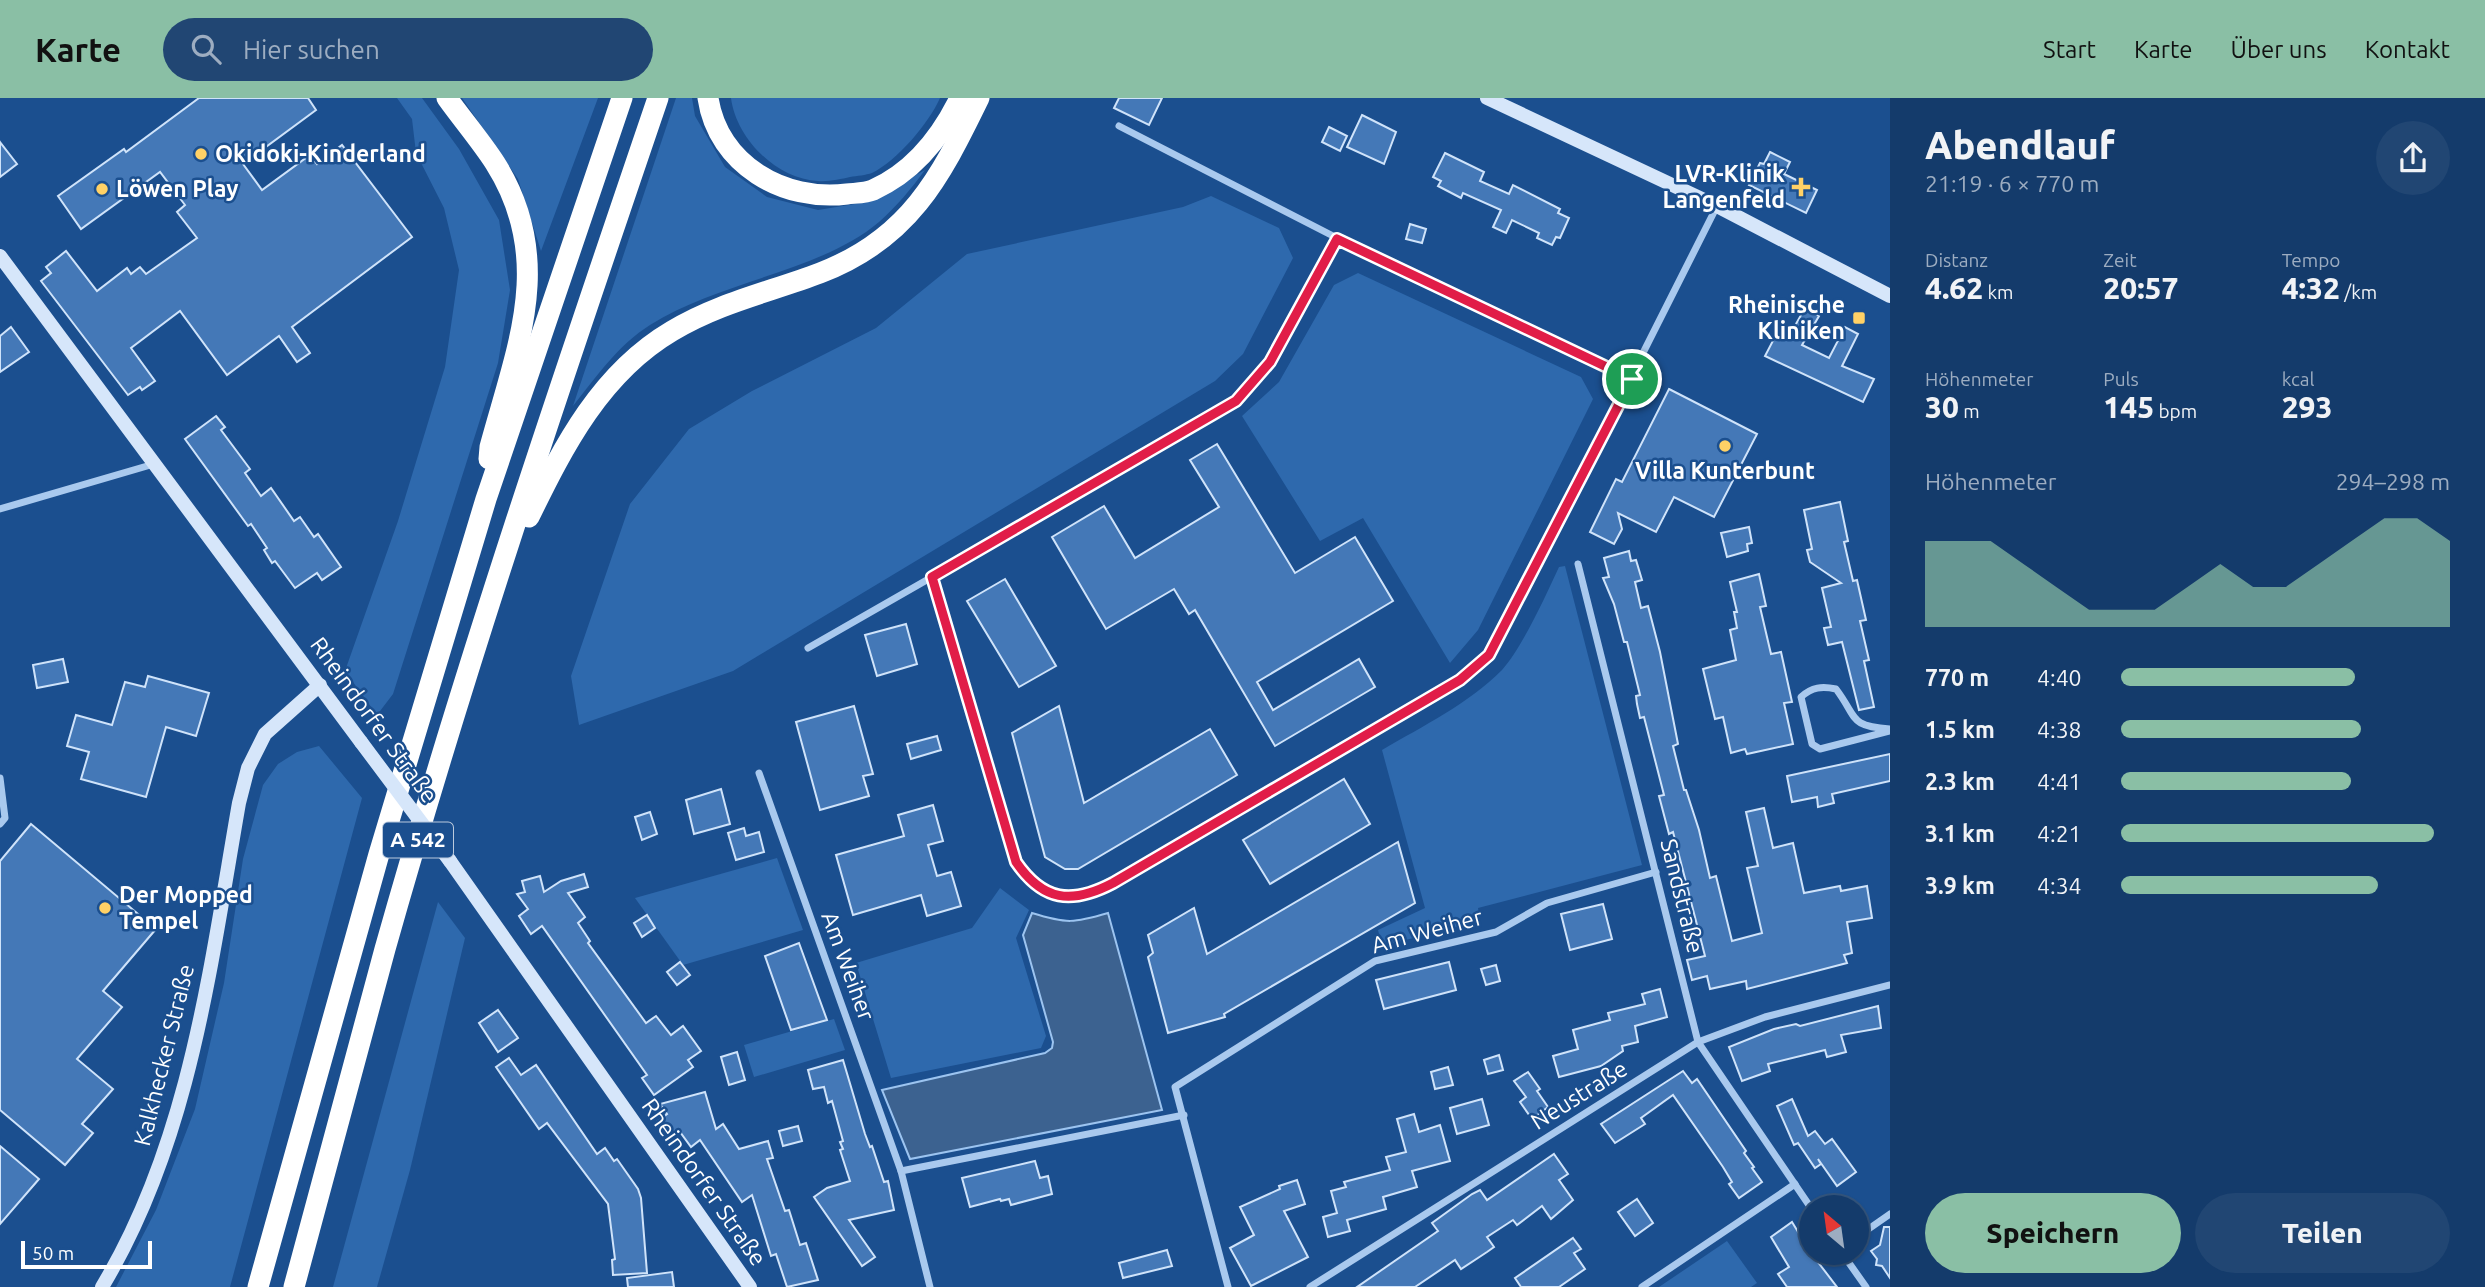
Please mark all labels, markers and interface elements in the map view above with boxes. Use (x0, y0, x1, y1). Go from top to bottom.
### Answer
search box (163, 18, 653, 81)
icon: search (187, 30, 225, 68)
text: Karte (35, 31, 121, 68)
text: Hier suchen (243, 35, 380, 64)
text: Start (2043, 36, 2096, 63)
text: Karte (2134, 36, 2193, 63)
text: Über uns (2231, 36, 2327, 63)
text: Kontakt (2365, 36, 2450, 63)
button: share (2376, 121, 2450, 195)
text: Abendlauf (1925, 124, 2115, 166)
place label: Okidoki-Kinderland (215, 141, 426, 166)
marker: Okidoki-Kinderland (193, 146, 209, 162)
place label: LVR-Klinik Langenfeld (1663, 161, 1785, 212)
text: 21:19 · 6 × 770 m (1925, 171, 2099, 196)
place label: Löwen Play (116, 176, 238, 201)
marker: LVR-Klinik Langenfeld (1791, 177, 1811, 197)
marker: Löwen Play (94, 181, 110, 197)
text: Distanz (1925, 249, 1988, 271)
text: Zeit (2103, 249, 2137, 271)
text: Tempo (2282, 249, 2340, 271)
text: 4.62 (1925, 271, 1983, 305)
text: 20:57 (2103, 271, 2178, 305)
text: 4:32 (2282, 271, 2340, 305)
text: km (1983, 281, 2013, 303)
text: /km (2340, 281, 2377, 303)
place label: Rheinische Kliniken (1728, 292, 1845, 343)
marker: Rheinische Kliniken (1851, 310, 1867, 326)
pin (1602, 349, 1662, 409)
icon: arrive (1613, 360, 1651, 398)
text: Höhenmeter (1925, 368, 2034, 390)
text: Puls (2103, 368, 2139, 390)
text: kcal (2282, 368, 2314, 390)
text: 30 (1925, 390, 1959, 424)
text: 145 (2103, 390, 2154, 424)
text: 293 (2282, 390, 2332, 424)
text: m (1959, 400, 1980, 422)
text: bpm (2154, 400, 2197, 422)
marker: Villa Kunterbunt (1717, 438, 1733, 454)
place label: Villa Kunterbunt (1635, 458, 1815, 483)
text: Höhenmeter (1925, 469, 2056, 494)
text: 294–298 m (2336, 469, 2450, 494)
street label: Rheindorfer Straße (306, 632, 443, 807)
text: 770 m (1925, 665, 1989, 690)
text: 4:40 (2037, 665, 2082, 690)
text: 1.5 km (1925, 717, 1995, 742)
text: 4:38 (2037, 717, 2082, 742)
text: 2.3 km (1925, 769, 1995, 794)
text: 4:41 (2037, 769, 2082, 794)
text: 3.1 km (1925, 821, 1995, 846)
text: 4:21 (2037, 821, 2082, 846)
road number: A 542 (383, 822, 453, 858)
street label: Sandstraße (1656, 836, 1709, 955)
text: 3.9 km (1925, 873, 1995, 898)
text: 4:34 (2037, 873, 2082, 898)
place label: Der Mopped Tempel (119, 882, 253, 933)
marker: Der Mopped Tempel (97, 900, 113, 916)
street label: Am Weiher (1369, 904, 1485, 957)
street label: Am Weiher (817, 908, 880, 1024)
street label: Kalkhecker Straße (129, 962, 198, 1148)
street label: Neustraße (1526, 1055, 1631, 1134)
street label: Rheindorfer Straße (637, 1093, 771, 1270)
button: Speichern (1925, 1193, 2181, 1273)
button: Teilen (2195, 1193, 2450, 1273)
north arrow (1799, 1195, 1869, 1265)
map controls (1799, 1195, 1869, 1265)
scale bar (21, 1238, 152, 1270)
text: 50 m (32, 1242, 74, 1264)

